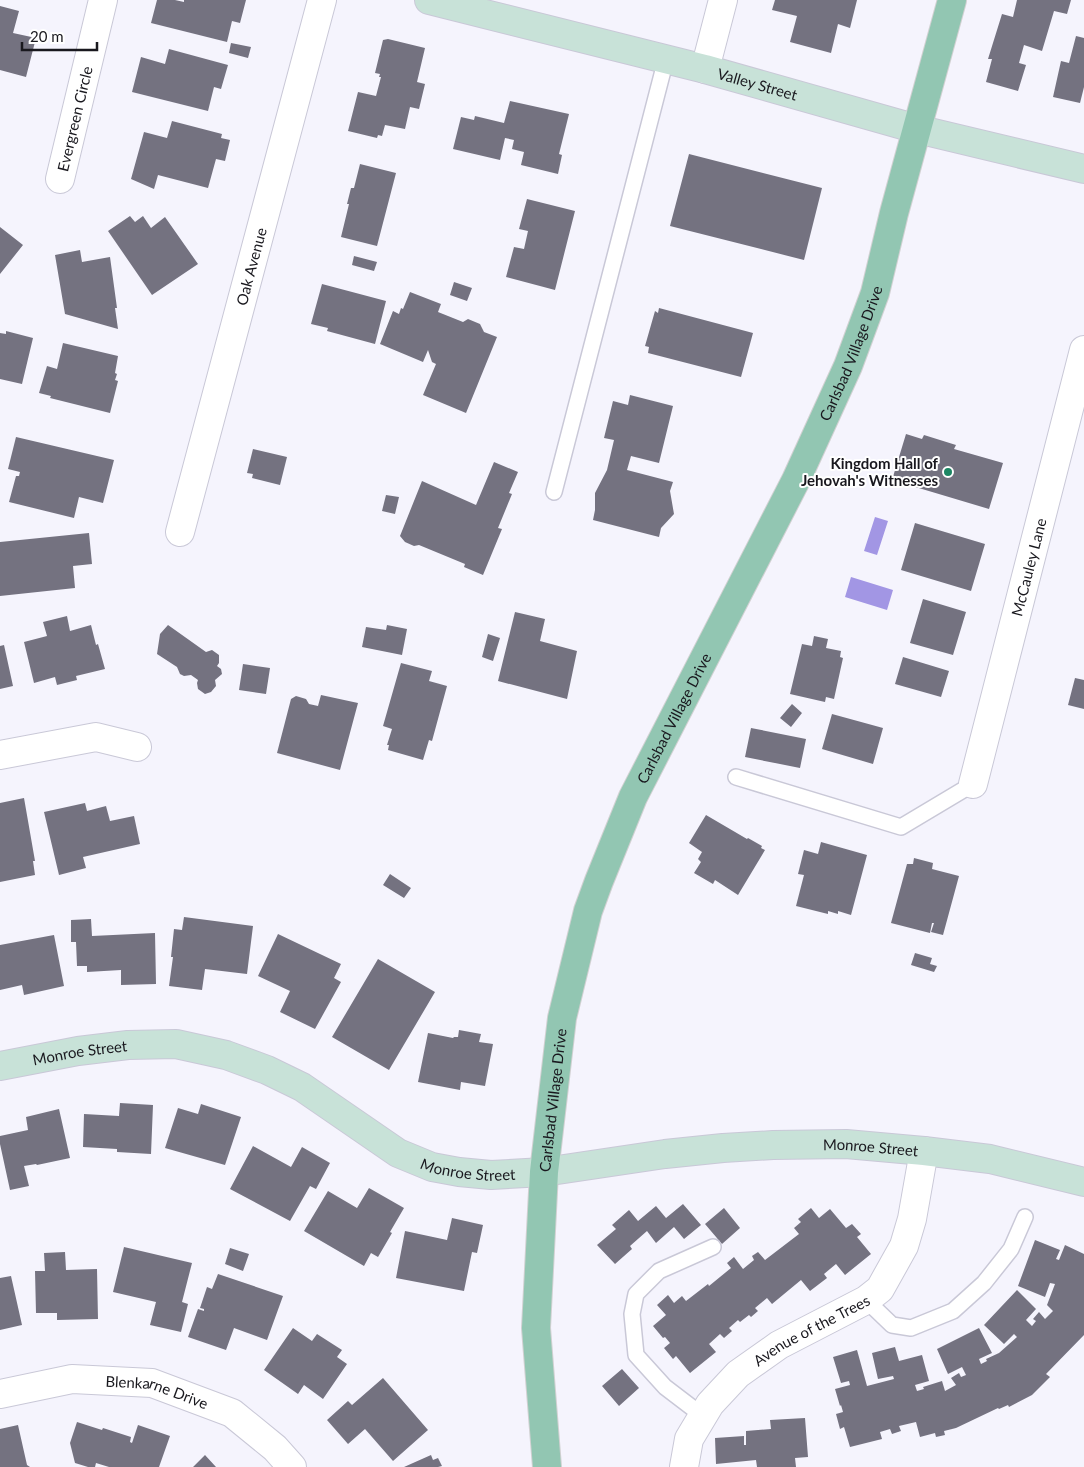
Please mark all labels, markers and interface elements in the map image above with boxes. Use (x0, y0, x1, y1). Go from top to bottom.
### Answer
scale bar (22, 20, 98, 52)
text: 20 m (30, 27, 64, 45)
street label: Evergreen Circle (53, 64, 96, 173)
street label: Valley Street (715, 64, 800, 104)
street label: Oak Avenue (232, 225, 270, 307)
street label: Carlsbad Village Drive (815, 284, 885, 424)
place label: Kingdom Hall of Jehovah's Witnesses (801, 454, 939, 489)
marker: Kingdom Hall of Jehovah's Witnesses (942, 466, 954, 478)
street label: McCauley Lane (1007, 516, 1050, 618)
street label: Carlsbad Village Drive (633, 650, 715, 786)
street label: Carlsbad Village Drive (535, 1027, 570, 1173)
street label: Monroe Street (31, 1036, 129, 1069)
street label: Monroe Street (823, 1135, 920, 1160)
street label: Monroe Street (418, 1154, 516, 1184)
street label: Avenue of the Trees (750, 1291, 873, 1370)
street label: Blenkarne Drive (105, 1372, 211, 1412)

